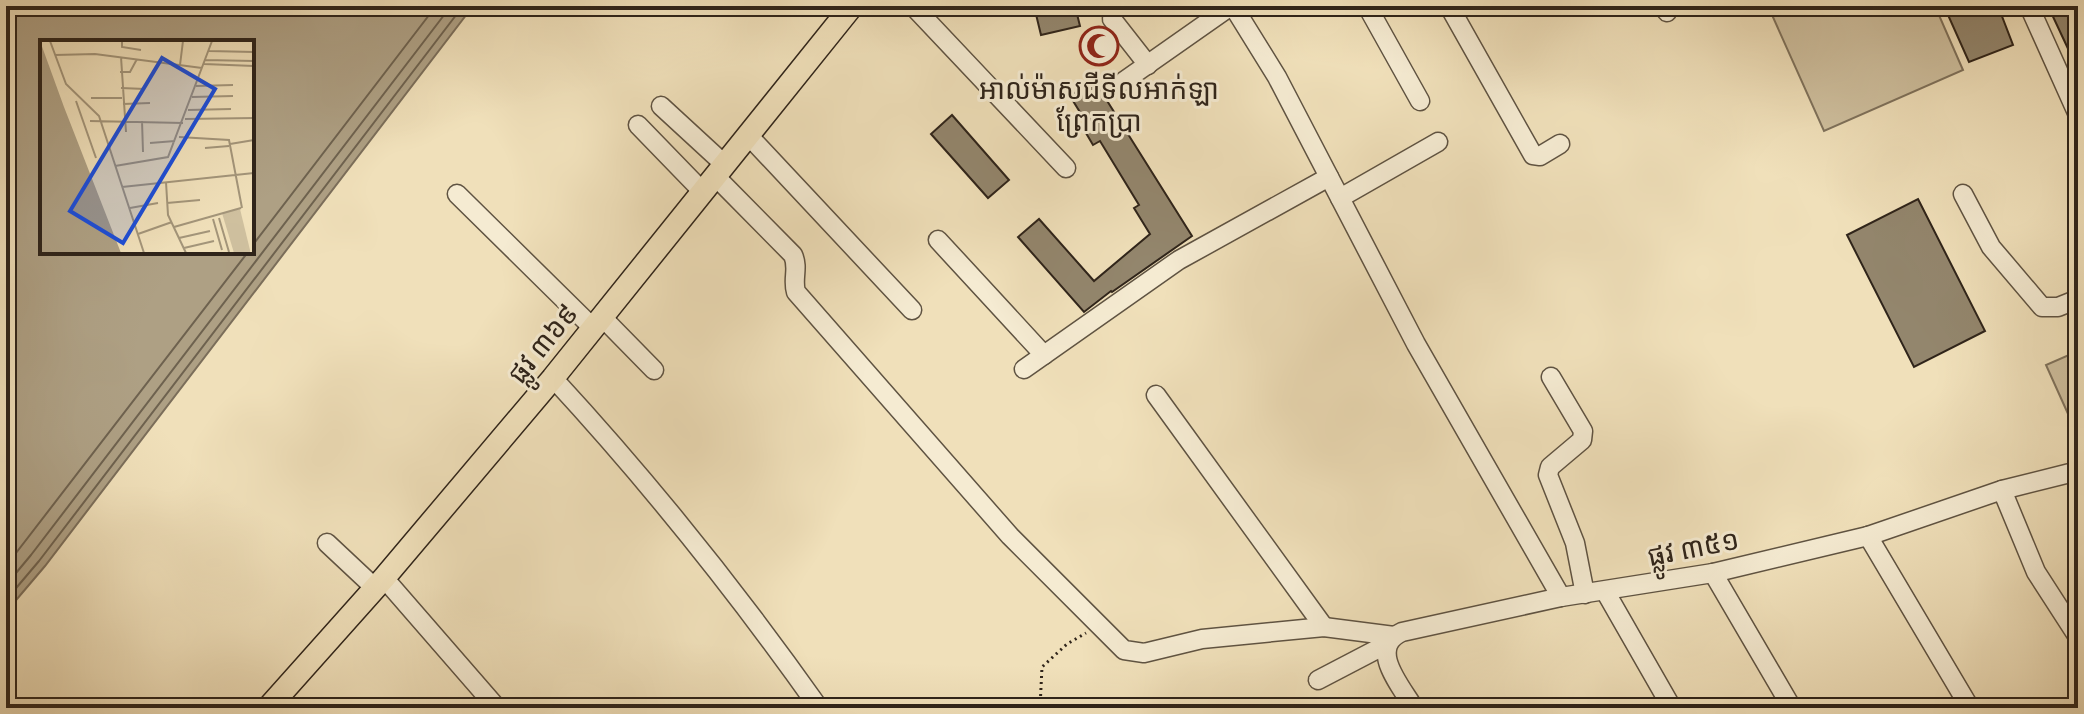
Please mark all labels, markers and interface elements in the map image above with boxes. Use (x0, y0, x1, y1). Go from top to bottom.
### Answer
mosque icon: អាល់ម៉ាសជីទីលអាក់ឡា ព្រែកប្រា (1078, 25, 1120, 67)
inset map (40, 40, 254, 254)
place label: អាល់ម៉ាសជីទីលអាក់ឡា ព្រែកប្រា (979, 68, 1219, 141)
street label: ផ្លូវ ៣៦៩ (497, 294, 591, 395)
street label: ផ្លូវ ៣៥១ (1644, 518, 1743, 581)

